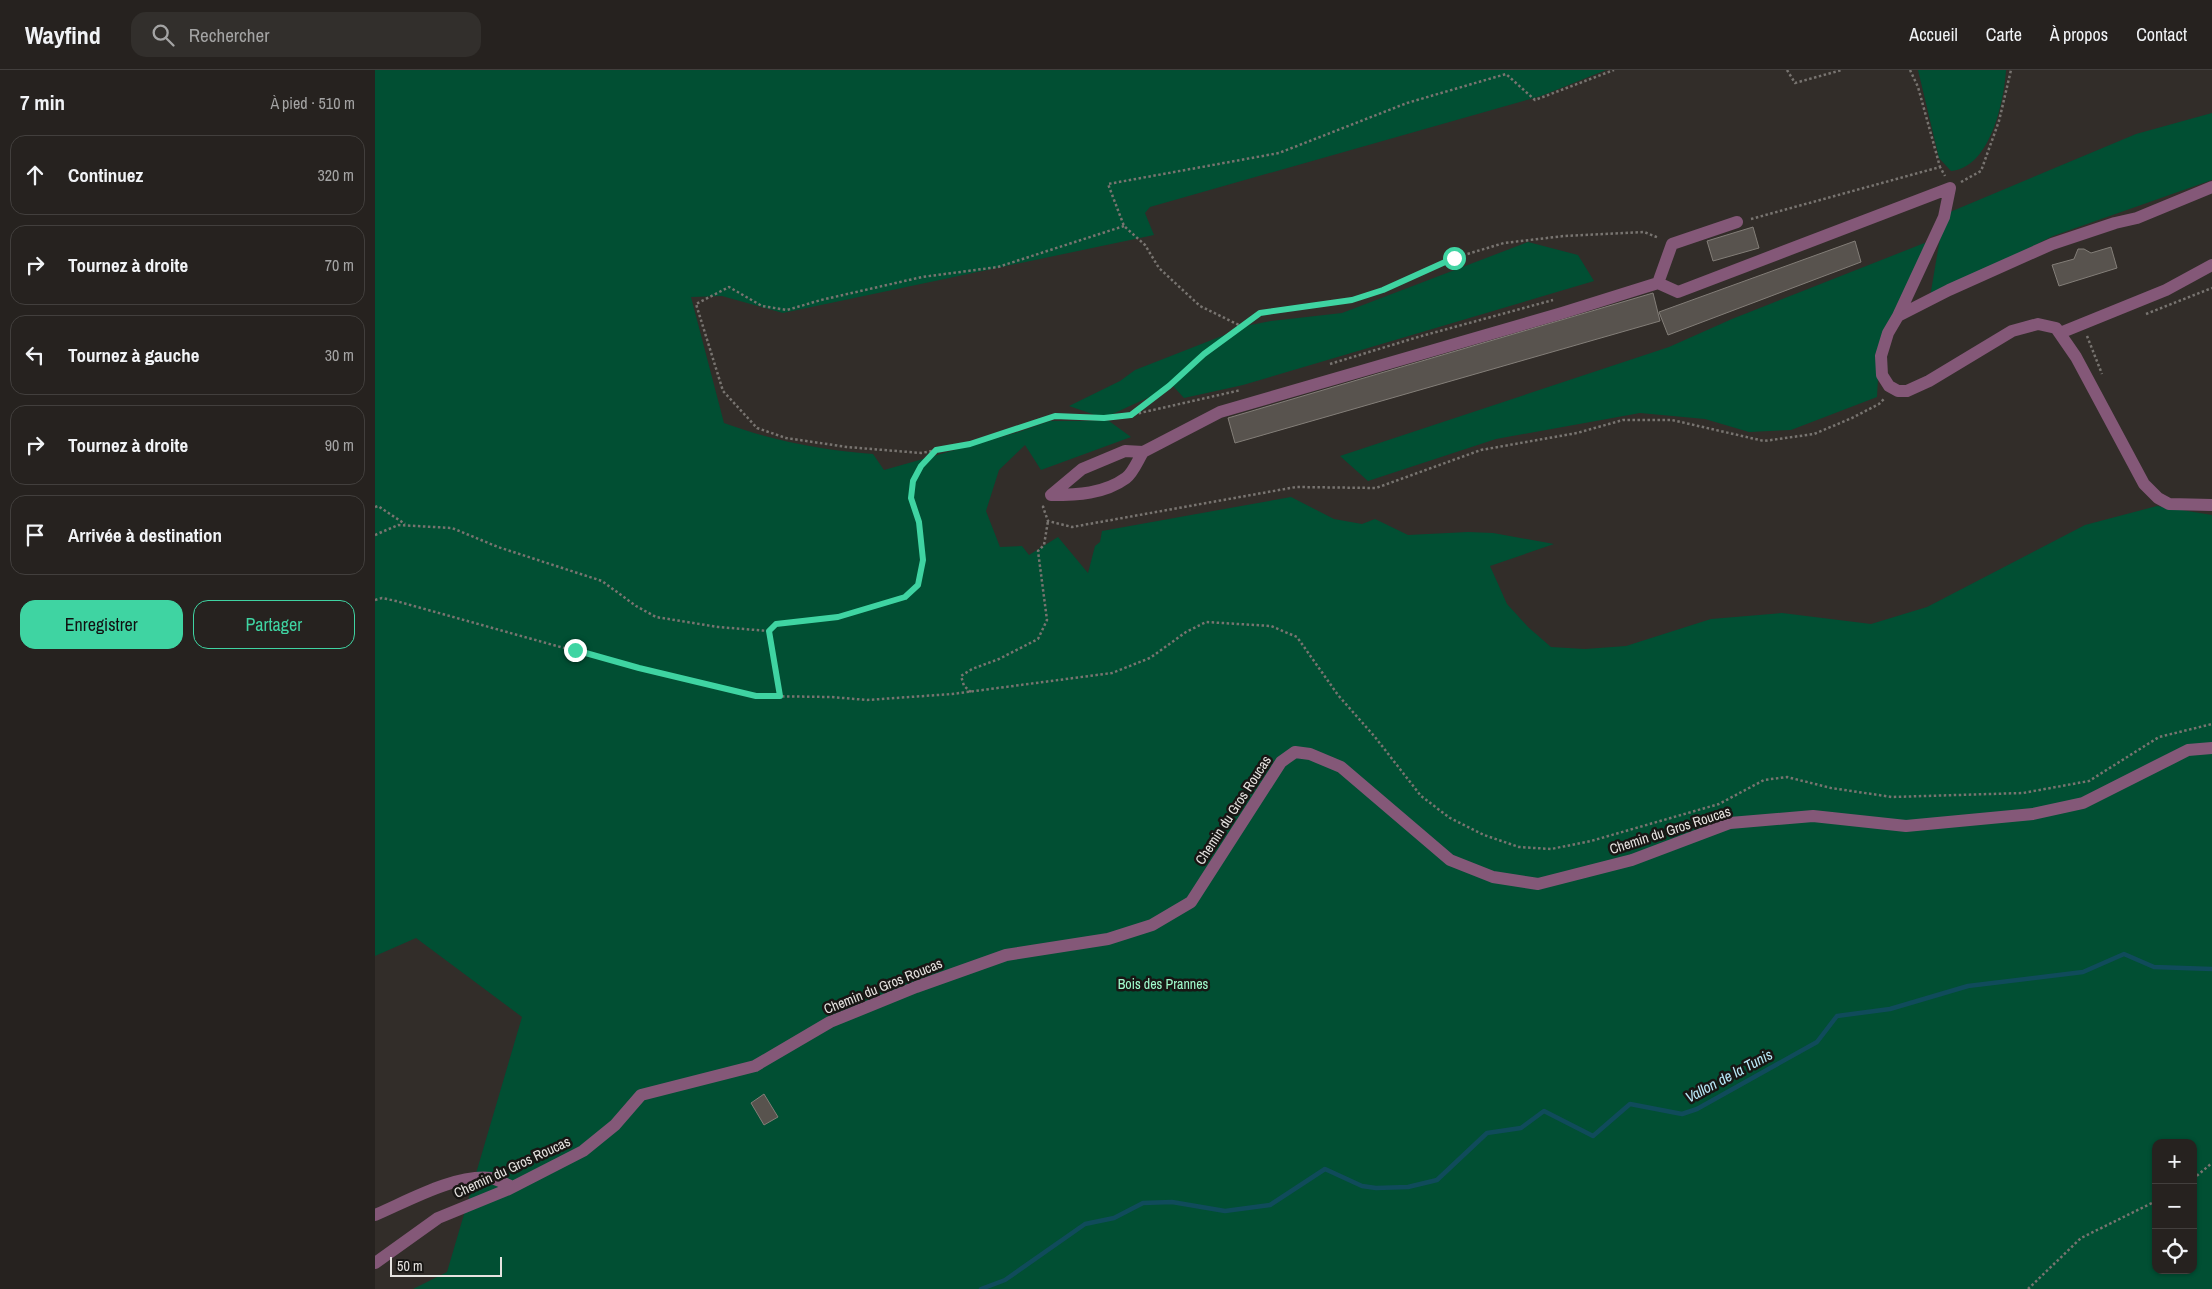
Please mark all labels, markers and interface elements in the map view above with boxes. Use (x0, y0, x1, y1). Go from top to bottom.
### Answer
search box (131, 12, 481, 57)
text: Wayfind (25, 19, 101, 51)
icon: search (149, 21, 177, 49)
text: Rechercher (189, 22, 269, 48)
text: Accueil (1909, 22, 1958, 47)
text: Carte (1986, 22, 2022, 47)
text: À propos (2050, 22, 2108, 47)
text: Contact (2136, 22, 2187, 47)
text: 7 min (20, 88, 65, 117)
text: À pied · 510 m (270, 92, 355, 114)
icon: ahead (21, 161, 49, 189)
text: Continuez (68, 162, 143, 188)
text: 320 m (318, 164, 354, 186)
route start (1443, 247, 1466, 270)
icon: right (21, 251, 49, 279)
text: Tournez à droite (68, 252, 188, 278)
text: 70 m (325, 254, 354, 276)
icon: left (21, 341, 49, 369)
text: Tournez à gauche (68, 342, 199, 368)
text: 30 m (325, 344, 354, 366)
icon: right (21, 431, 49, 459)
text: Tournez à droite (68, 432, 188, 458)
text: 90 m (325, 434, 354, 456)
icon: arrive (21, 521, 49, 549)
text: Arrivée à destination (68, 522, 222, 548)
button: Enregistrer (20, 600, 183, 649)
button: Partager (193, 600, 355, 649)
route end (564, 639, 587, 662)
street label: Chemin du Gros Roucas (1191, 752, 1275, 868)
street label: Chemin du Gros Roucas (1607, 802, 1733, 858)
street label: Chemin du Gros Roucas (821, 954, 945, 1018)
park label: Bois des Prannes (1118, 975, 1209, 993)
water label: Vallon de la Tunis (1681, 1044, 1776, 1107)
street label: Chemin du Gros Roucas (451, 1132, 573, 1202)
map controls (2152, 1139, 2197, 1274)
button: + (2152, 1139, 2197, 1184)
button: − (2152, 1184, 2197, 1229)
button: locate (2152, 1229, 2197, 1274)
scale bar (390, 1254, 503, 1277)
text: 50 m (397, 1257, 423, 1275)

